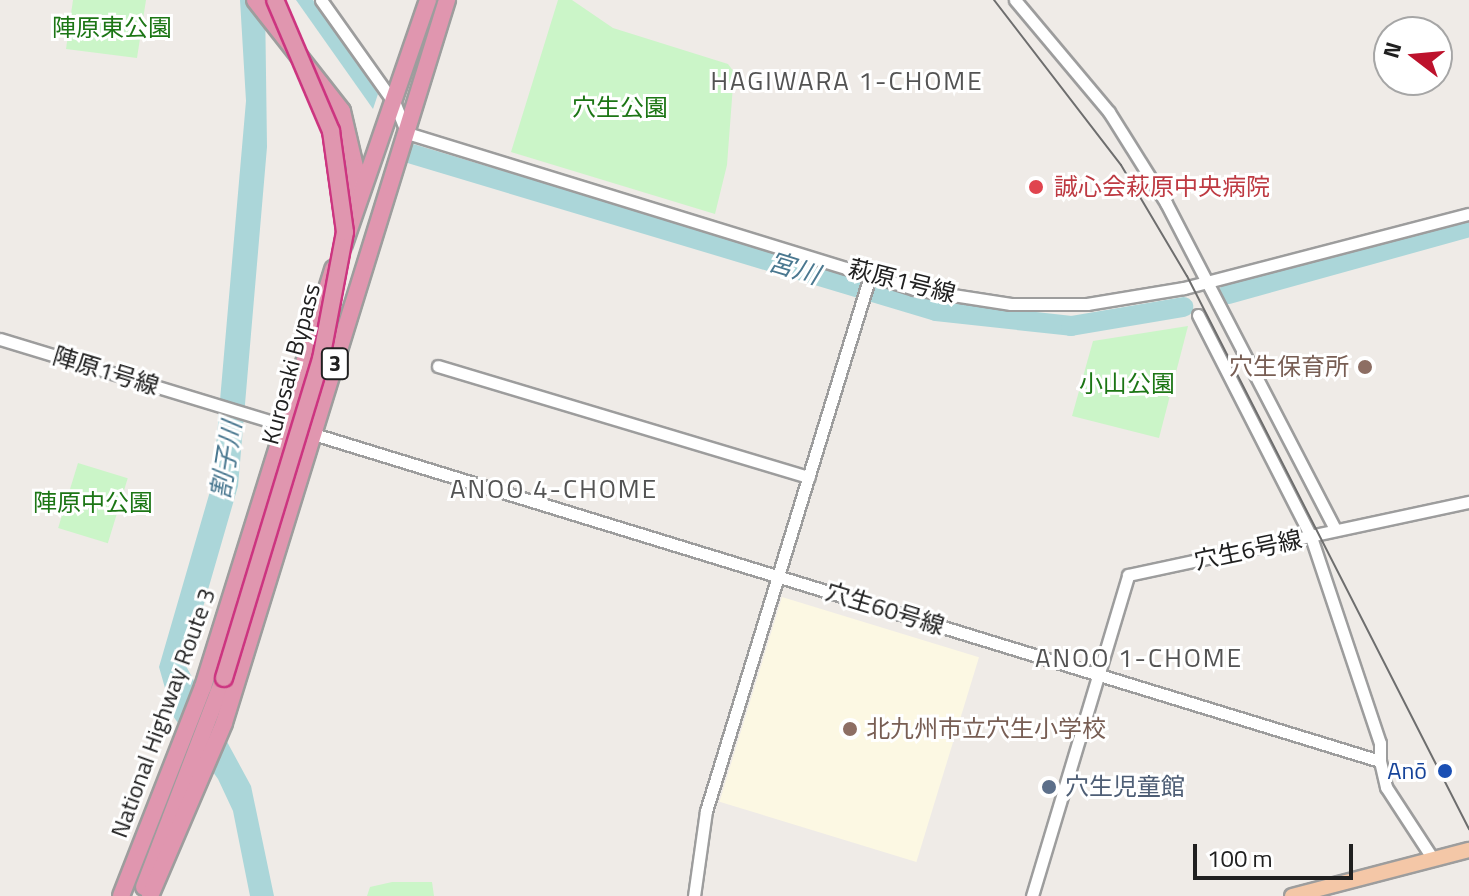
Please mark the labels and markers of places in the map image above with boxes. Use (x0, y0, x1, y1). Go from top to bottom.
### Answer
place label: 誠心会萩原中央病院 (1054, 173, 1270, 201)
marker: 誠心会萩原中央病院 (1025, 176, 1047, 198)
place label: 穴生保育所 (1229, 353, 1349, 381)
marker: 穴生保育所 (1356, 358, 1374, 376)
place label: 北九州市立穴生小学校 (866, 715, 1106, 743)
marker: 北九州市立穴生小学校 (841, 720, 859, 738)
place label: Anō (1387, 757, 1427, 785)
marker: Anō (1434, 760, 1456, 782)
place label: 穴生児童館 (1065, 773, 1185, 801)
marker: 穴生児童館 (1040, 778, 1058, 796)

